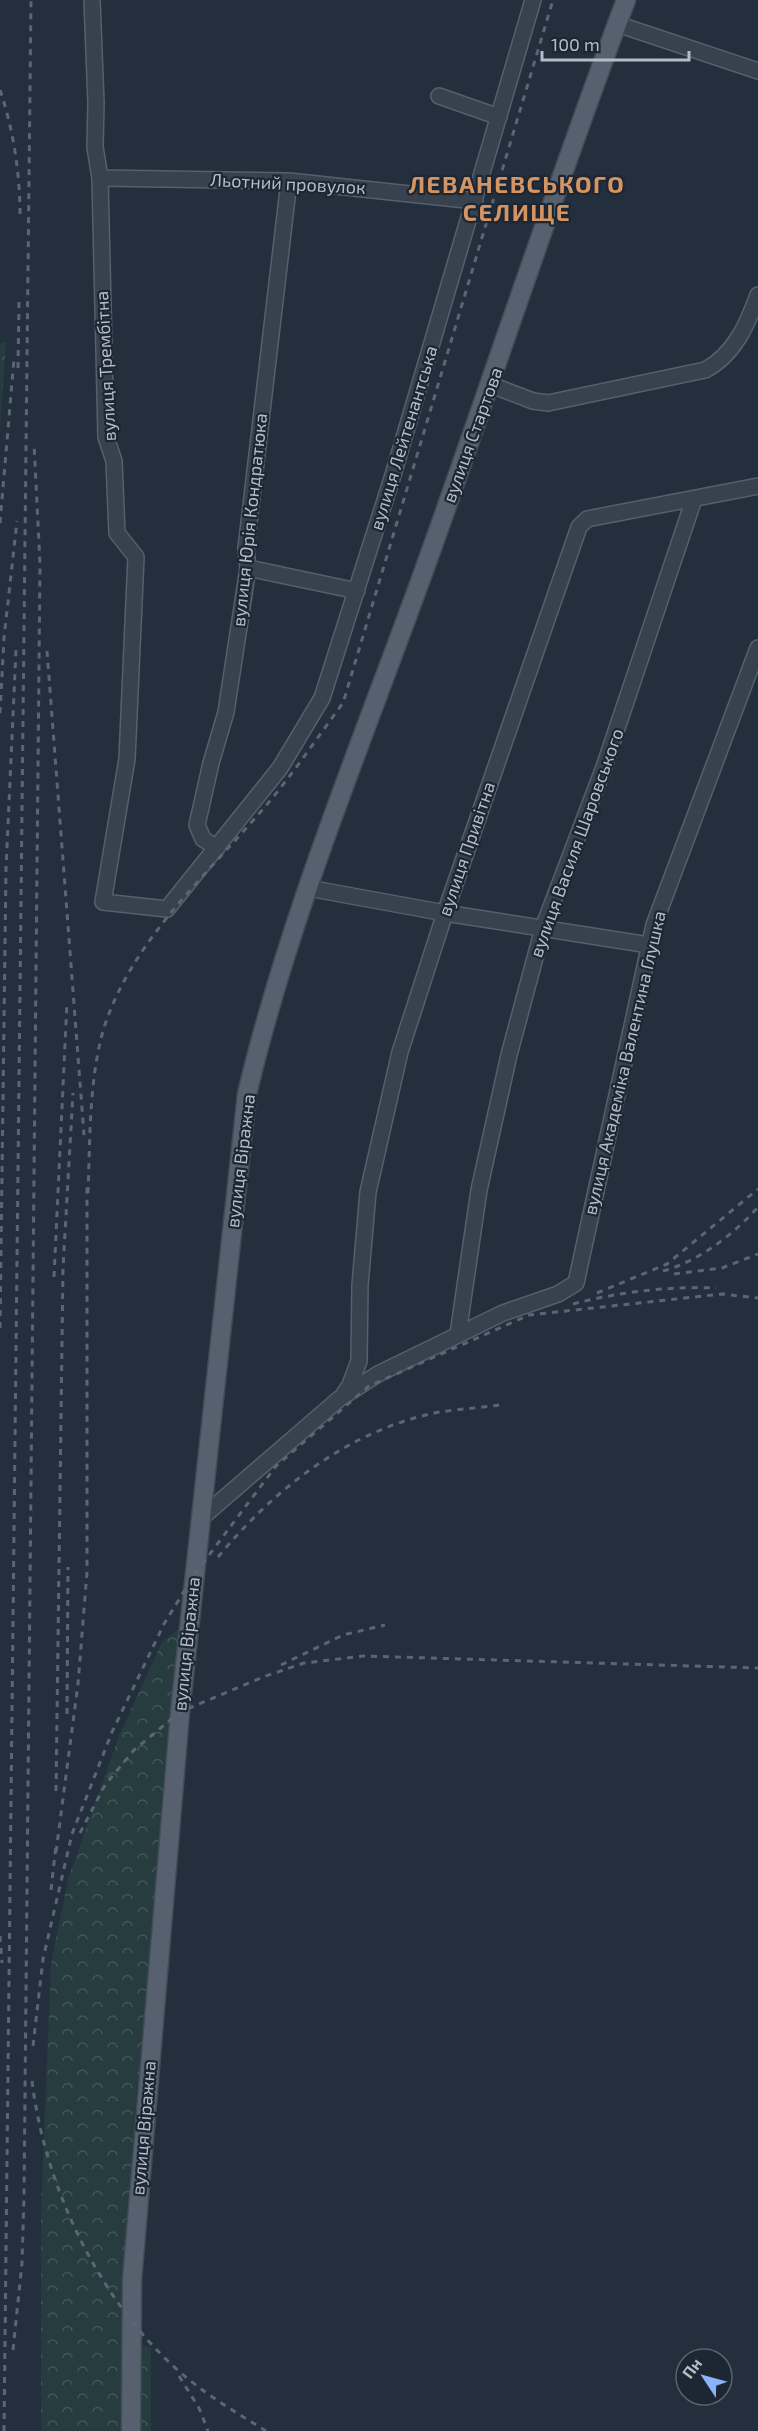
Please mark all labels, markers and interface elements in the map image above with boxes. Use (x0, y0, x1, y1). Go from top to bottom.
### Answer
scale bar (542, 24, 689, 62)
text: 100 m (551, 33, 600, 55)
street label: Льотний провулок (210, 168, 367, 198)
district label: ЛЕВАНЕВСЬКОГО СЕЛИЩЕ (409, 169, 625, 226)
street label: вулиця Трембітна (90, 290, 120, 442)
street label: вулиця Лейтенантська (365, 343, 442, 533)
street label: вулиця Стартова (437, 364, 507, 505)
street label: вулиця Юрія Кондратюка (227, 412, 271, 628)
street label: вулиця Василя Шаровського (524, 725, 628, 960)
street label: вулиця Привітна (433, 779, 499, 919)
street label: вулиця Академіка Валентина Глушка (578, 909, 670, 1217)
street label: вулиця Віражна (221, 1093, 259, 1229)
street label: вулиця Віражна (168, 1576, 204, 1712)
street label: вулиця Віражна (126, 2060, 160, 2196)
north arrow (674, 2347, 734, 2407)
text: Пн (678, 2354, 705, 2382)

